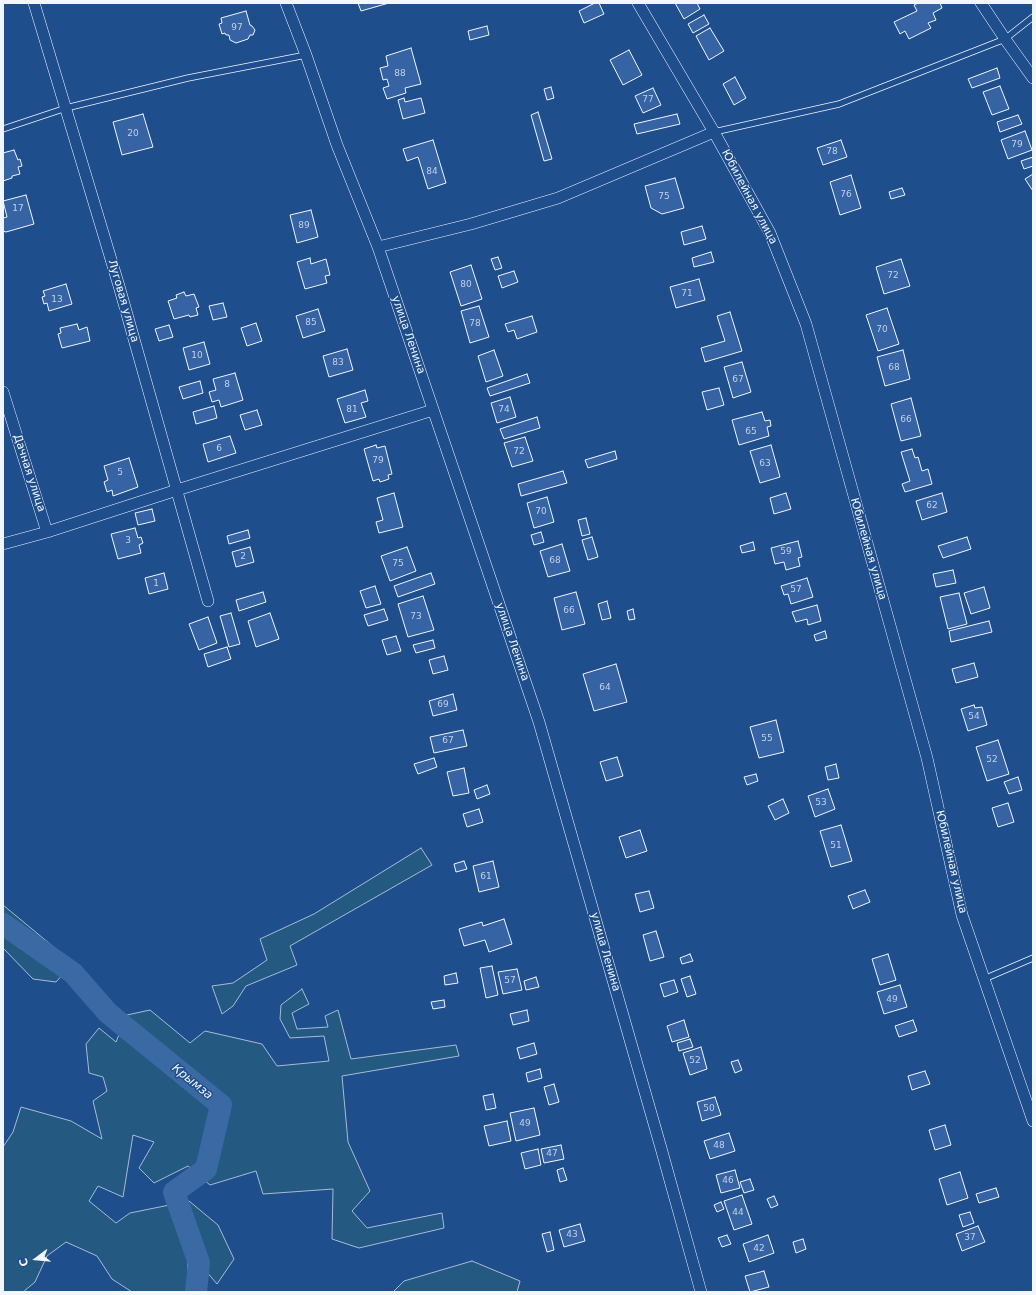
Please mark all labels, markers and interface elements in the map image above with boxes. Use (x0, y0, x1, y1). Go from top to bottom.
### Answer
house number: 97 (231, 23, 243, 33)
house number: 88 (394, 69, 406, 79)
house number: 77 (642, 95, 654, 105)
house number: 20 (127, 129, 139, 139)
house number: 79 (1011, 140, 1023, 150)
street label: Юбилейная улица (718, 147, 780, 247)
house number: 78 (826, 147, 838, 157)
house number: 84 (426, 167, 438, 177)
house number: 76 (840, 190, 852, 200)
house number: 75 (658, 192, 670, 202)
house number: 17 (12, 204, 24, 214)
house number: 89 (298, 221, 310, 231)
street label: Луговая улица (105, 258, 141, 344)
house number: 72 (887, 271, 899, 281)
house number: 80 (460, 280, 472, 290)
house number: 71 (681, 289, 693, 299)
street label: улица Ленина (388, 294, 428, 376)
house number: 13 (51, 295, 63, 305)
house number: 85 (305, 318, 317, 328)
house number: 78 (469, 319, 481, 329)
house number: 70 (876, 325, 888, 335)
house number: 10 (191, 351, 203, 361)
house number: 83 (332, 358, 344, 368)
house number: 68 (888, 363, 900, 373)
house number: 67 (732, 375, 744, 385)
house number: 8 (224, 380, 230, 390)
house number: 81 (346, 405, 358, 415)
house number: 74 (498, 405, 510, 415)
house number: 66 (900, 415, 912, 425)
house number: 65 (745, 427, 757, 437)
street label: Дачная улица (10, 433, 48, 513)
house number: 6 (216, 444, 222, 454)
house number: 72 (513, 447, 525, 457)
house number: 79 (372, 456, 384, 466)
house number: 63 (759, 459, 771, 469)
house number: 5 (117, 468, 123, 478)
street label: Юбилейная улица (847, 496, 889, 602)
house number: 62 (926, 501, 938, 511)
house number: 70 (535, 507, 547, 517)
house number: 3 (125, 536, 131, 546)
house number: 59 (780, 547, 792, 557)
house number: 2 (240, 552, 246, 562)
house number: 68 (549, 556, 561, 566)
house number: 75 (392, 559, 404, 569)
house number: 1 (153, 579, 159, 589)
house number: 57 (790, 585, 802, 595)
street label: улица Ленина (492, 601, 532, 683)
house number: 66 (563, 606, 575, 616)
house number: 73 (410, 612, 422, 622)
house number: 64 (599, 683, 611, 693)
house number: 69 (437, 700, 449, 710)
house number: 54 (968, 712, 980, 722)
house number: 55 (761, 734, 773, 744)
house number: 67 (442, 736, 454, 746)
house number: 52 (986, 755, 998, 765)
house number: 53 (815, 798, 827, 808)
street label: Юбилейная улица (933, 809, 969, 915)
house number: 51 (830, 841, 842, 851)
house number: 61 (480, 872, 492, 882)
street label: улица Ленина (587, 911, 623, 993)
house number: 57 (504, 976, 516, 986)
house number: 49 (886, 995, 898, 1005)
house number: 52 (689, 1056, 701, 1066)
water label: Крымза (169, 1061, 215, 1103)
house number: 50 (703, 1104, 715, 1114)
house number: 49 (519, 1119, 531, 1129)
house number: 48 (713, 1141, 725, 1151)
house number: 47 (546, 1149, 558, 1159)
house number: 46 (722, 1176, 734, 1186)
house number: 44 (732, 1208, 744, 1218)
house number: 43 (566, 1230, 578, 1240)
house number: 37 (964, 1233, 976, 1243)
north arrow (16, 1239, 56, 1279)
house number: 42 (753, 1244, 765, 1254)
text: С (17, 1257, 31, 1268)

